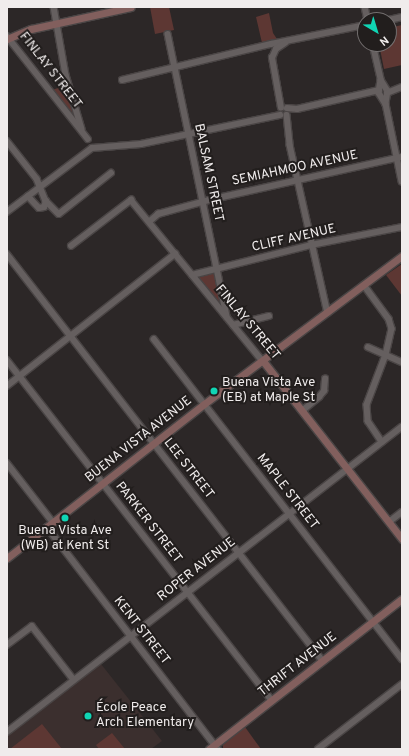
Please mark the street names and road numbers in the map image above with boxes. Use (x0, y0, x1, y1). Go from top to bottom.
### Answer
street label: FINLAY STREET (15, 29, 85, 113)
street label: BALSAM STREET (190, 122, 226, 224)
street label: SEMIAHMOO AVENUE (230, 148, 360, 190)
street label: CLIFF AVENUE (250, 222, 338, 256)
street label: FINLAY STREET (211, 282, 283, 364)
street label: BUENA VISTA AVENUE (82, 393, 196, 487)
street label: LEE STREET (160, 436, 216, 502)
street label: MAPLE STREET (253, 451, 321, 533)
street label: PARKER STREET (111, 479, 185, 567)
street label: ROPER AVENUE (155, 535, 239, 605)
street label: KENT STREET (109, 594, 173, 668)
street label: THRIFT AVENUE (255, 629, 341, 701)

